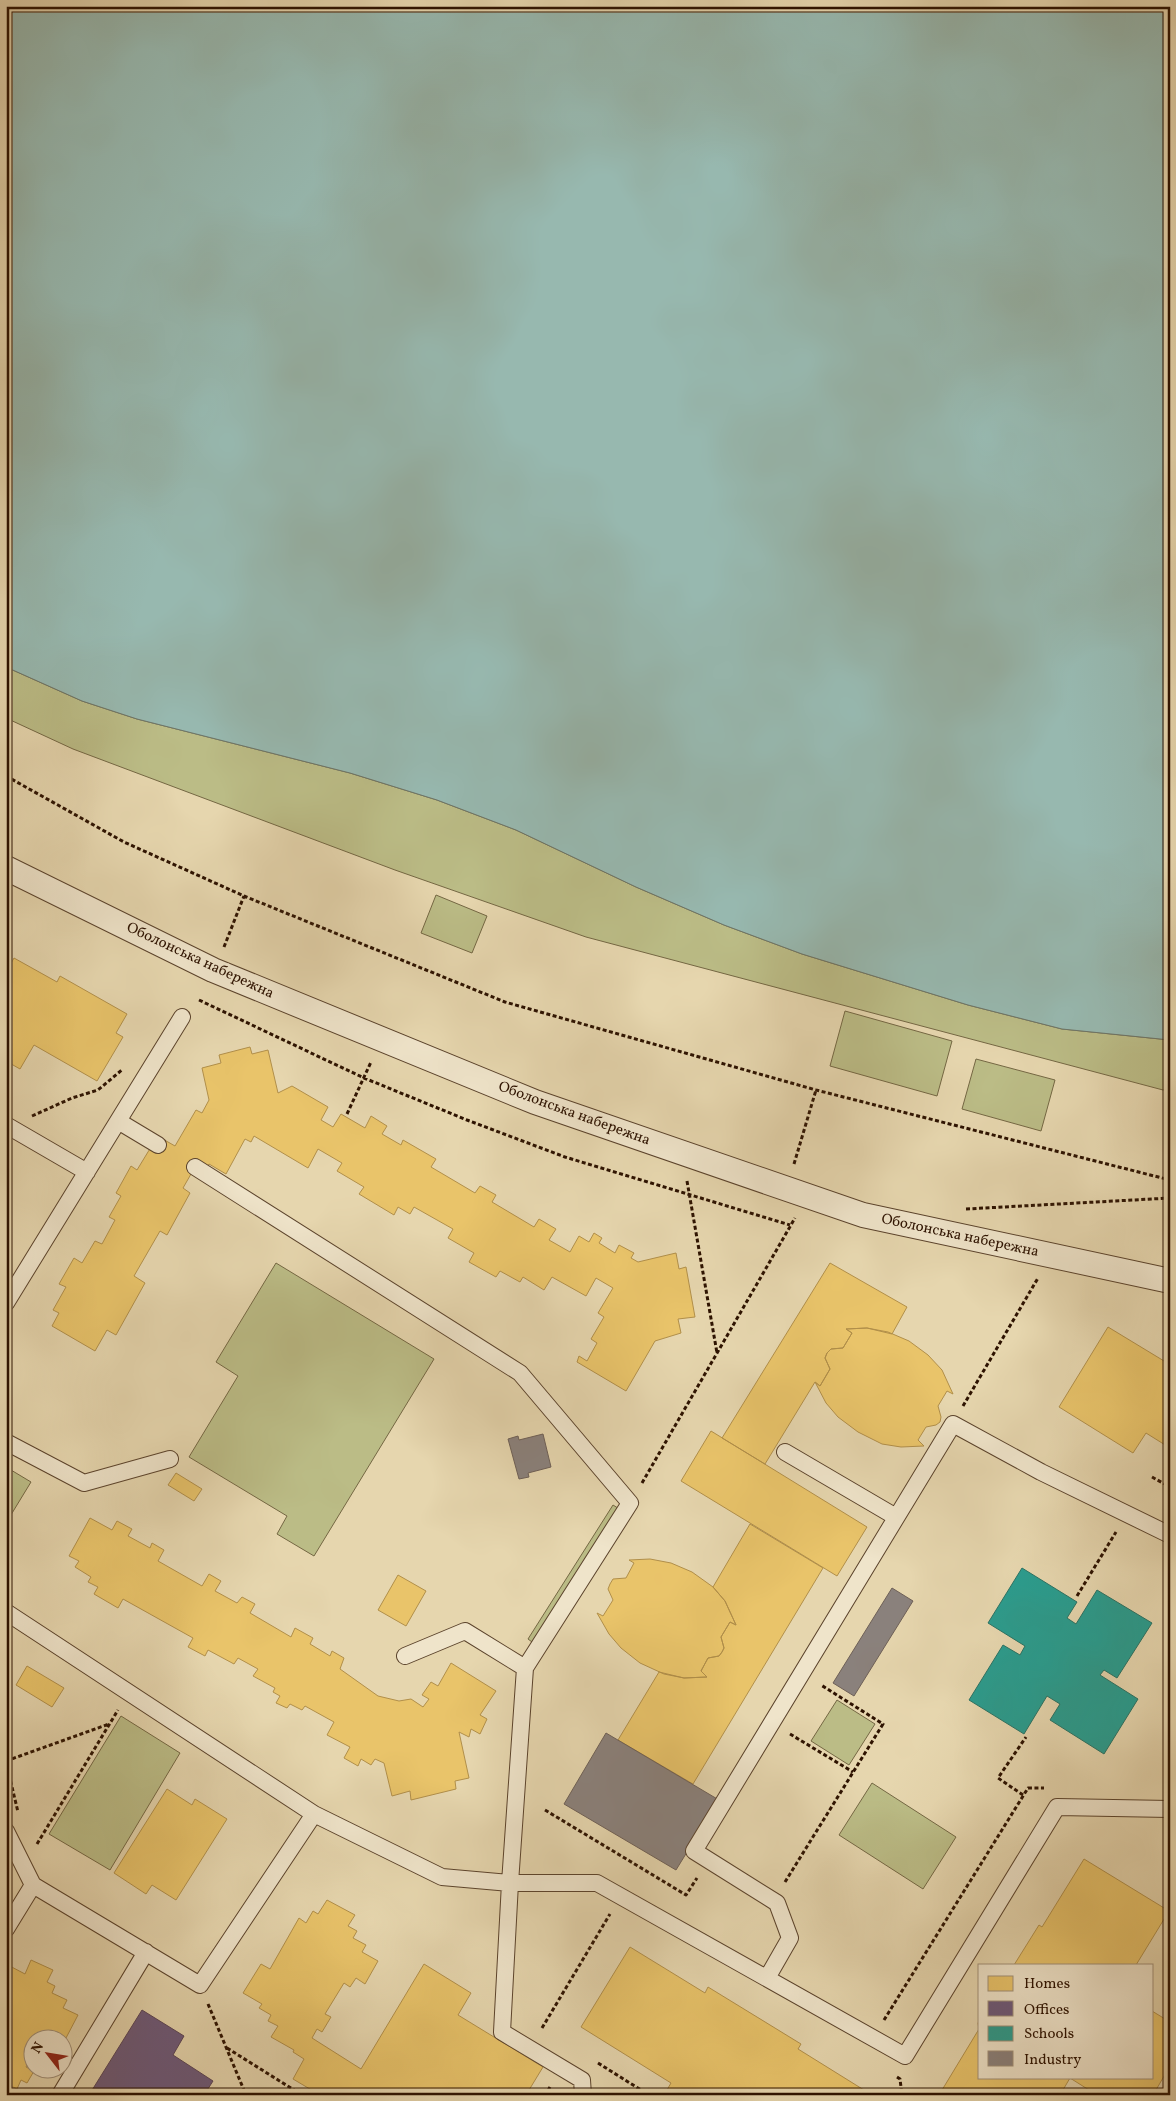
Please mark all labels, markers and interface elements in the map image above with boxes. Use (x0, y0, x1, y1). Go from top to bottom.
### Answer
street label: Оболонська набережна (123, 918, 277, 1004)
street label: Оболонська набережна (495, 1077, 653, 1151)
street label: Оболонська набережна (879, 1209, 1041, 1263)
legend (978, 1964, 1154, 2078)
text: Homes (1024, 1974, 1070, 1995)
text: Offices (1024, 2000, 1069, 2021)
text: Schools (1024, 2024, 1074, 2045)
north arrow (22, 2028, 72, 2078)
text: N (27, 2039, 49, 2057)
text: Industry (1024, 2050, 1081, 2071)

